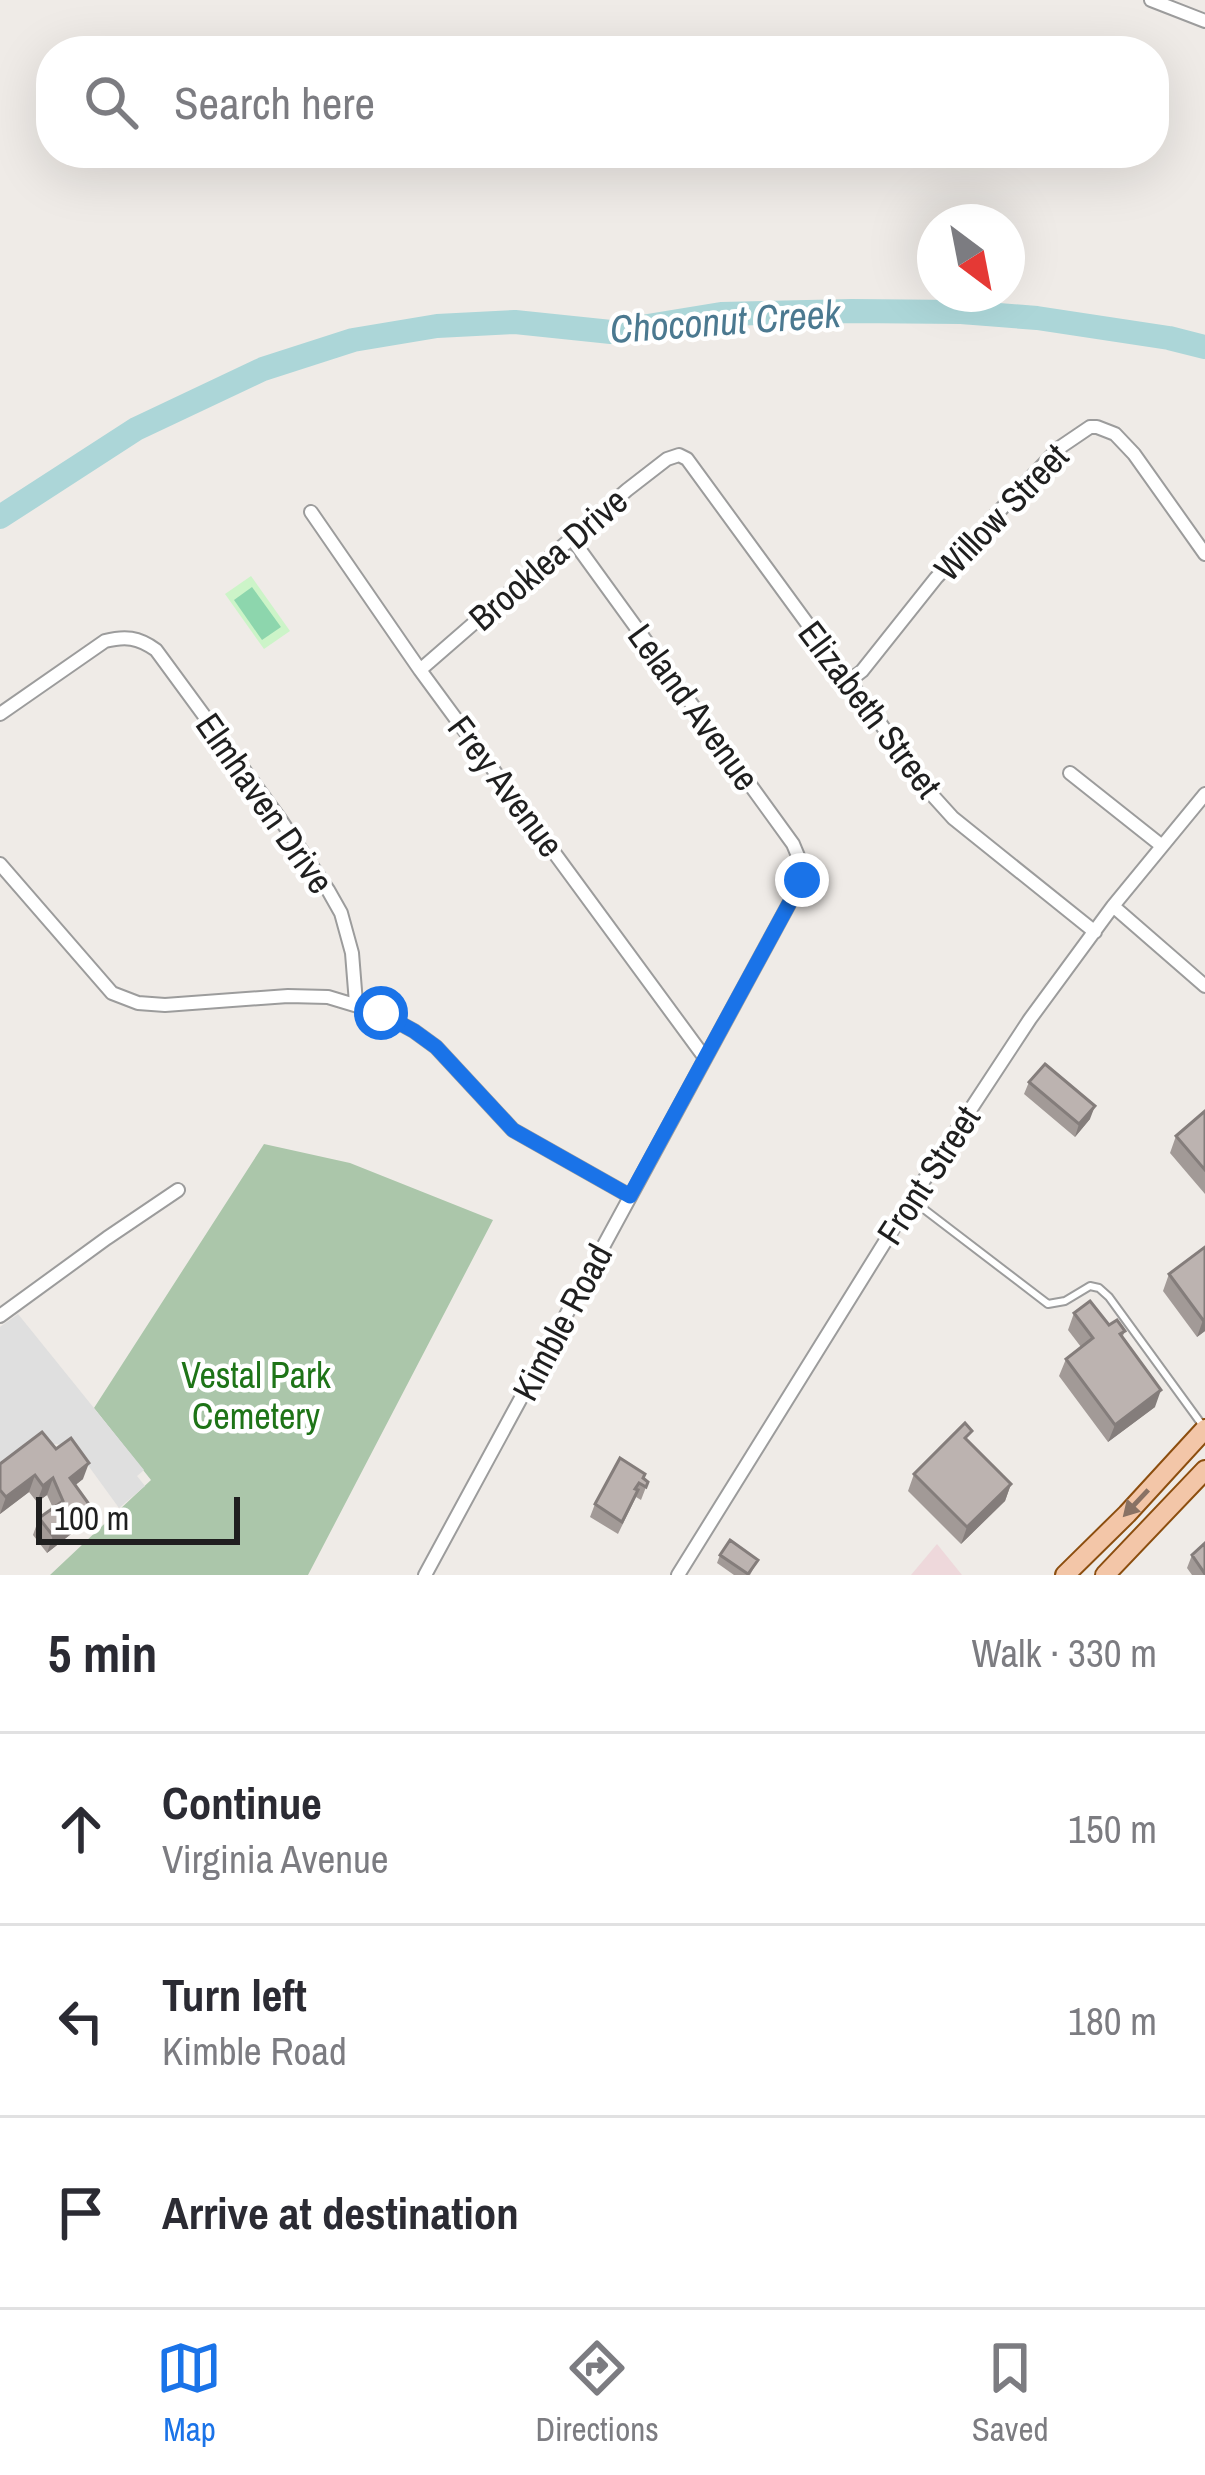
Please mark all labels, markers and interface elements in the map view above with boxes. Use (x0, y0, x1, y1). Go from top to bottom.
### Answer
search box (36, 36, 1169, 168)
icon: search (78, 69, 144, 135)
text: Search here (174, 72, 375, 133)
north arrow (917, 204, 1025, 312)
water label: Choconut Creek (608, 287, 843, 355)
street label: Willow Street (923, 433, 1079, 591)
street label: Brooklea Drive (459, 477, 637, 641)
street label: Elizabeth Street (788, 611, 952, 807)
street label: Leland Avenue (617, 614, 771, 800)
street label: Elmhaven Drive (185, 703, 345, 903)
street label: Frey Avenue (437, 706, 575, 866)
route end (775, 853, 829, 907)
route start (354, 986, 408, 1040)
street label: Front Street (865, 1097, 991, 1253)
street label: Kimble Road (501, 1235, 623, 1409)
park label: Vestal Park Cemetery (181, 1351, 331, 1440)
one-way arrow (1123, 1489, 1151, 1518)
scale bar (36, 1491, 240, 1544)
text: 100 m (54, 1496, 129, 1540)
text: 5 min (48, 1619, 157, 1688)
text: Walk · 330 m (972, 1627, 1157, 1679)
text: Continue (162, 1772, 322, 1833)
icon: ahead (48, 1796, 114, 1862)
text: 150 m (1068, 1803, 1157, 1855)
text: Virginia Avenue (162, 1833, 389, 1885)
text: Turn left (162, 1964, 307, 2025)
icon: left (48, 1988, 114, 2054)
text: 180 m (1068, 1995, 1157, 2047)
text: Kimble Road (162, 2025, 347, 2077)
icon: arrive (48, 2180, 114, 2246)
text: Arrive at destination (162, 2182, 519, 2243)
tab: Map (156, 2335, 222, 2451)
tab: Directions (535, 2335, 659, 2451)
tab: Saved (972, 2335, 1048, 2451)

